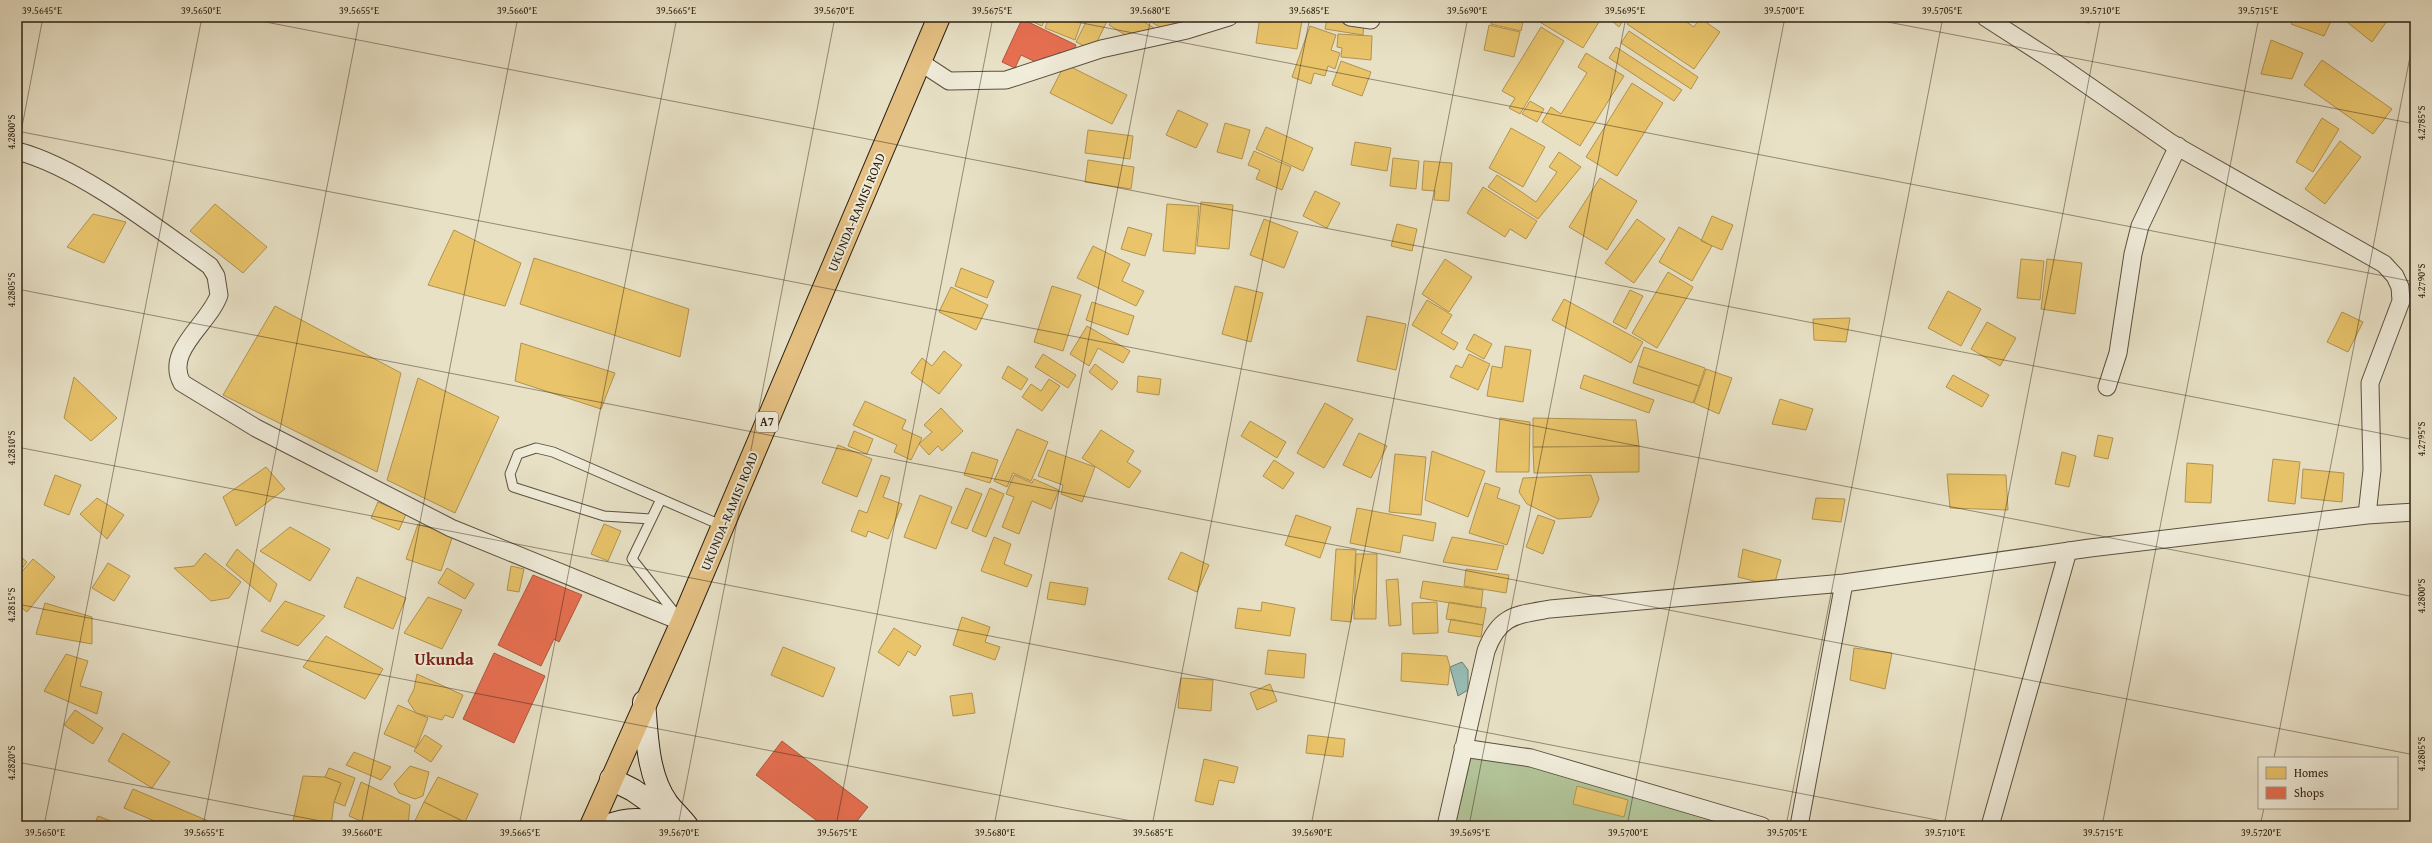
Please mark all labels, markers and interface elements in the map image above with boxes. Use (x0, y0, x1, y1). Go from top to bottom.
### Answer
text: 39.5645°E (22, 3, 62, 18)
text: 39.5650°E (181, 3, 221, 18)
text: 39.5655°E (339, 3, 379, 18)
text: 39.5660°E (497, 3, 537, 18)
text: 39.5665°E (656, 3, 696, 18)
text: 39.5670°E (814, 3, 854, 18)
text: 39.5675°E (972, 3, 1012, 18)
text: 39.5680°E (1130, 3, 1170, 18)
text: 39.5685°E (1289, 3, 1329, 18)
text: 39.5690°E (1447, 3, 1487, 18)
text: 39.5695°E (1605, 3, 1645, 18)
text: 39.5700°E (1764, 3, 1804, 18)
text: 39.5705°E (1922, 3, 1962, 18)
text: 39.5710°E (2080, 3, 2120, 18)
text: 39.5715°E (2238, 3, 2278, 18)
text: 4.2785°S (2414, 105, 2429, 140)
text: 4.2800°S (4, 114, 19, 149)
street label: UKUNDA-RAMISI ROAD (823, 150, 890, 274)
text: 4.2790°S (2414, 263, 2429, 298)
text: 4.2805°S (4, 272, 19, 307)
road number: A7 (756, 412, 778, 432)
text: 4.2795°S (2414, 421, 2429, 456)
text: 4.2810°S (4, 430, 19, 465)
street label: UKUNDA-RAMISI ROAD (696, 449, 763, 573)
text: 4.2800°S (2414, 578, 2429, 613)
text: 4.2815°S (4, 587, 19, 622)
district label: Ukunda (414, 646, 474, 671)
text: 4.2805°S (2414, 736, 2429, 771)
text: 4.2820°S (4, 745, 19, 780)
legend (2258, 757, 2398, 809)
text: Homes (2294, 764, 2329, 781)
text: Shops (2294, 784, 2324, 801)
text: 39.5650°E (25, 825, 65, 840)
text: 39.5655°E (184, 825, 224, 840)
text: 39.5660°E (342, 825, 382, 840)
text: 39.5665°E (500, 825, 540, 840)
text: 39.5670°E (659, 825, 699, 840)
text: 39.5675°E (817, 825, 857, 840)
text: 39.5680°E (975, 825, 1015, 840)
text: 39.5685°E (1133, 825, 1173, 840)
text: 39.5690°E (1292, 825, 1332, 840)
text: 39.5695°E (1450, 825, 1490, 840)
text: 39.5700°E (1608, 825, 1648, 840)
text: 39.5705°E (1767, 825, 1807, 840)
text: 39.5710°E (1925, 825, 1965, 840)
text: 39.5715°E (2083, 825, 2123, 840)
text: 39.5720°E (2241, 825, 2281, 840)

